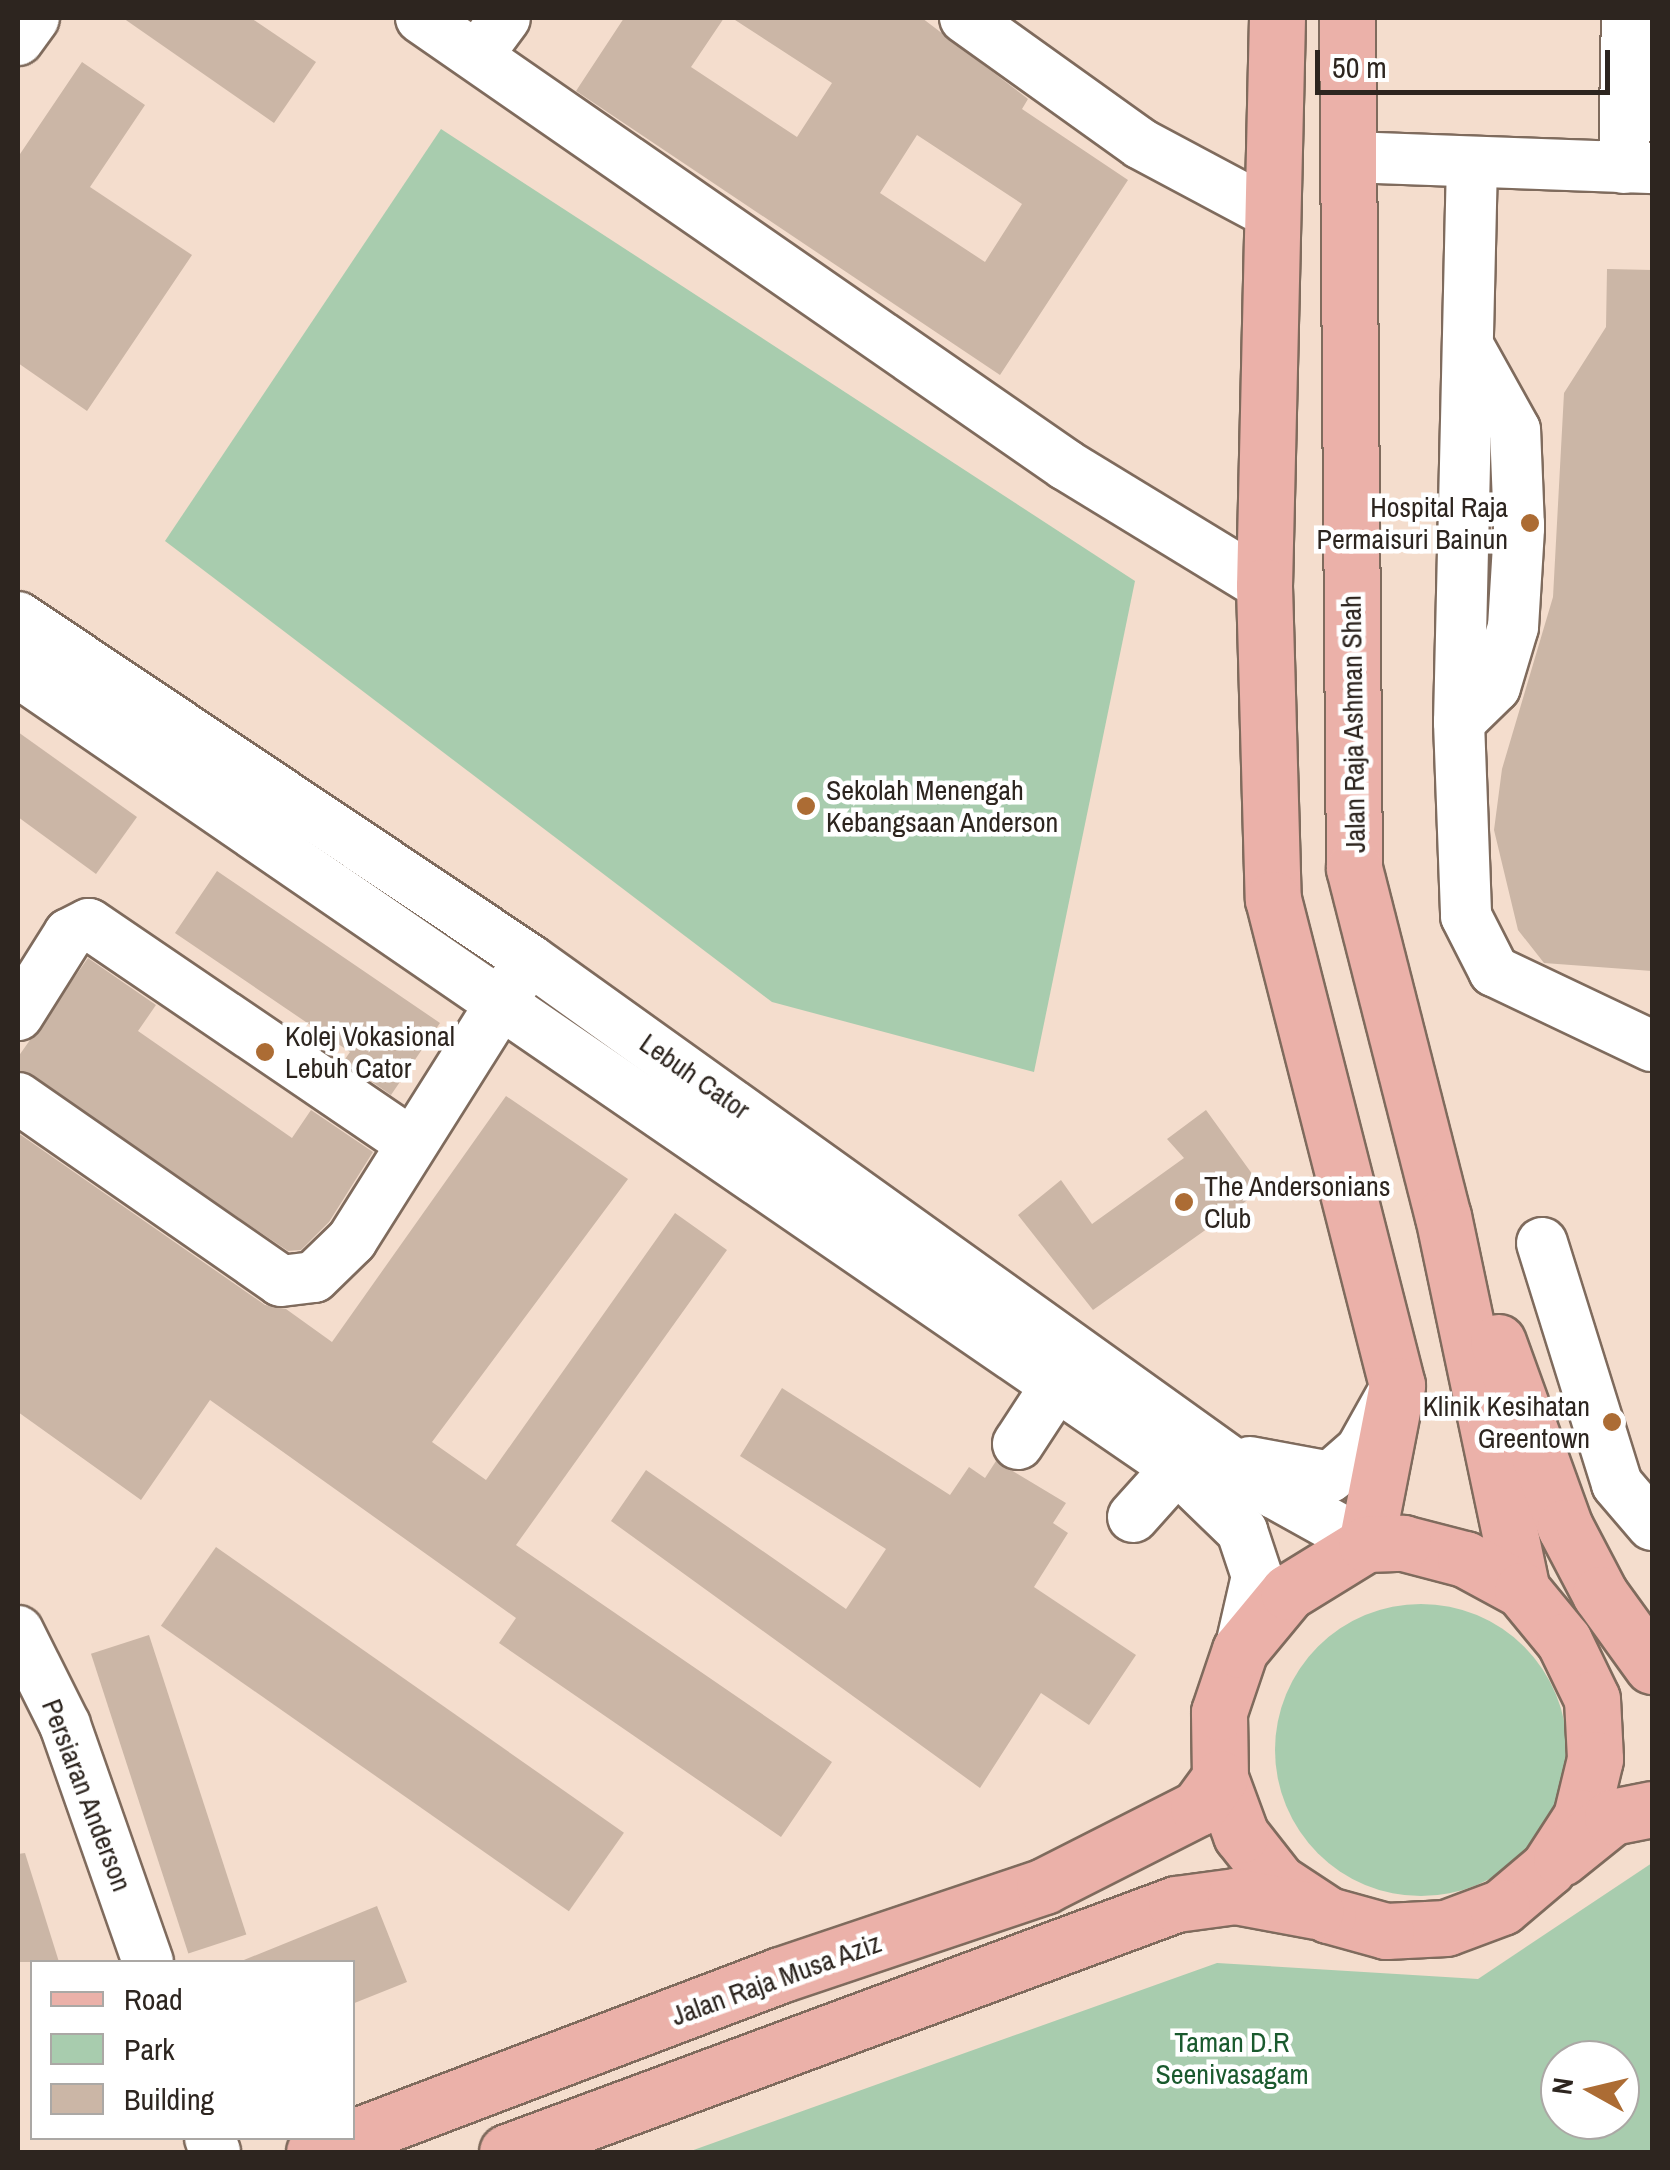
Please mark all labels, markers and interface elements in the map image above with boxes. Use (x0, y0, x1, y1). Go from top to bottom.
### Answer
scale bar (1320, 30, 1615, 92)
text: 50 m (1332, 47, 1387, 87)
place label: Hospital Raja Permaisuri Bainun (1317, 490, 1508, 556)
marker: Hospital Raja Permaisuri Bainun (1517, 510, 1543, 536)
street label: Jalan Raja Ashman Shah (1334, 594, 1372, 854)
place label: Sekolah Menengah Kebangsaan Anderson (826, 773, 1060, 839)
marker: Sekolah Menengah Kebangsaan Anderson (795, 795, 817, 817)
place label: Kolej Vokasional Lebuh Cator (285, 1019, 455, 1085)
street label: Lebuh Cator (634, 1026, 756, 1126)
marker: Kolej Vokasional Lebuh Cator (254, 1041, 276, 1063)
place label: The Andersonians Club (1204, 1169, 1392, 1235)
marker: The Andersonians Club (1173, 1191, 1195, 1213)
place label: Klinik Kesihatan Greentown (1423, 1389, 1590, 1455)
marker: Klinik Kesihatan Greentown (1599, 1409, 1625, 1435)
street label: Persiaran Anderson (35, 1694, 139, 1896)
street label: Jalan Raja Musa Aziz (666, 1925, 886, 2033)
legend (30, 1960, 355, 2140)
text: Road (124, 1979, 183, 2019)
park label: Taman D.R Seenivasagam (1155, 2025, 1309, 2091)
text: Park (124, 2029, 175, 2069)
north arrow (1540, 2040, 1640, 2140)
text: N (1542, 2075, 1582, 2097)
text: Building (124, 2079, 214, 2119)

